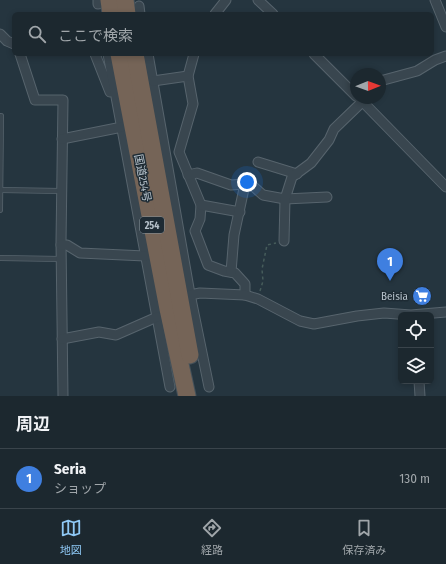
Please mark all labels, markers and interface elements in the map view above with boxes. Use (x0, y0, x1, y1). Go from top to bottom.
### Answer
search box (12, 12, 434, 56)
icon: search (26, 23, 48, 45)
text: ここで検索 (58, 27, 133, 45)
north arrow (350, 68, 386, 104)
street label: 国道254号 (132, 153, 153, 203)
your location (237, 172, 257, 192)
road number: 254 (140, 217, 164, 233)
pin: 1 (377, 248, 403, 281)
supermarket icon: Beisia (411, 285, 433, 307)
place label: Beisia (381, 290, 408, 303)
map controls (398, 312, 434, 384)
button: locate (398, 312, 434, 348)
button: layers (398, 348, 434, 384)
text: 周辺 (16, 414, 50, 435)
text: Seria (54, 460, 86, 478)
text: 1 (26, 471, 32, 486)
text: 130 m (399, 471, 430, 486)
text: ショップ (54, 481, 106, 496)
tab: 地図 (60, 517, 82, 557)
tab: 経路 (201, 517, 223, 557)
tab: 保存済み (342, 517, 386, 557)

